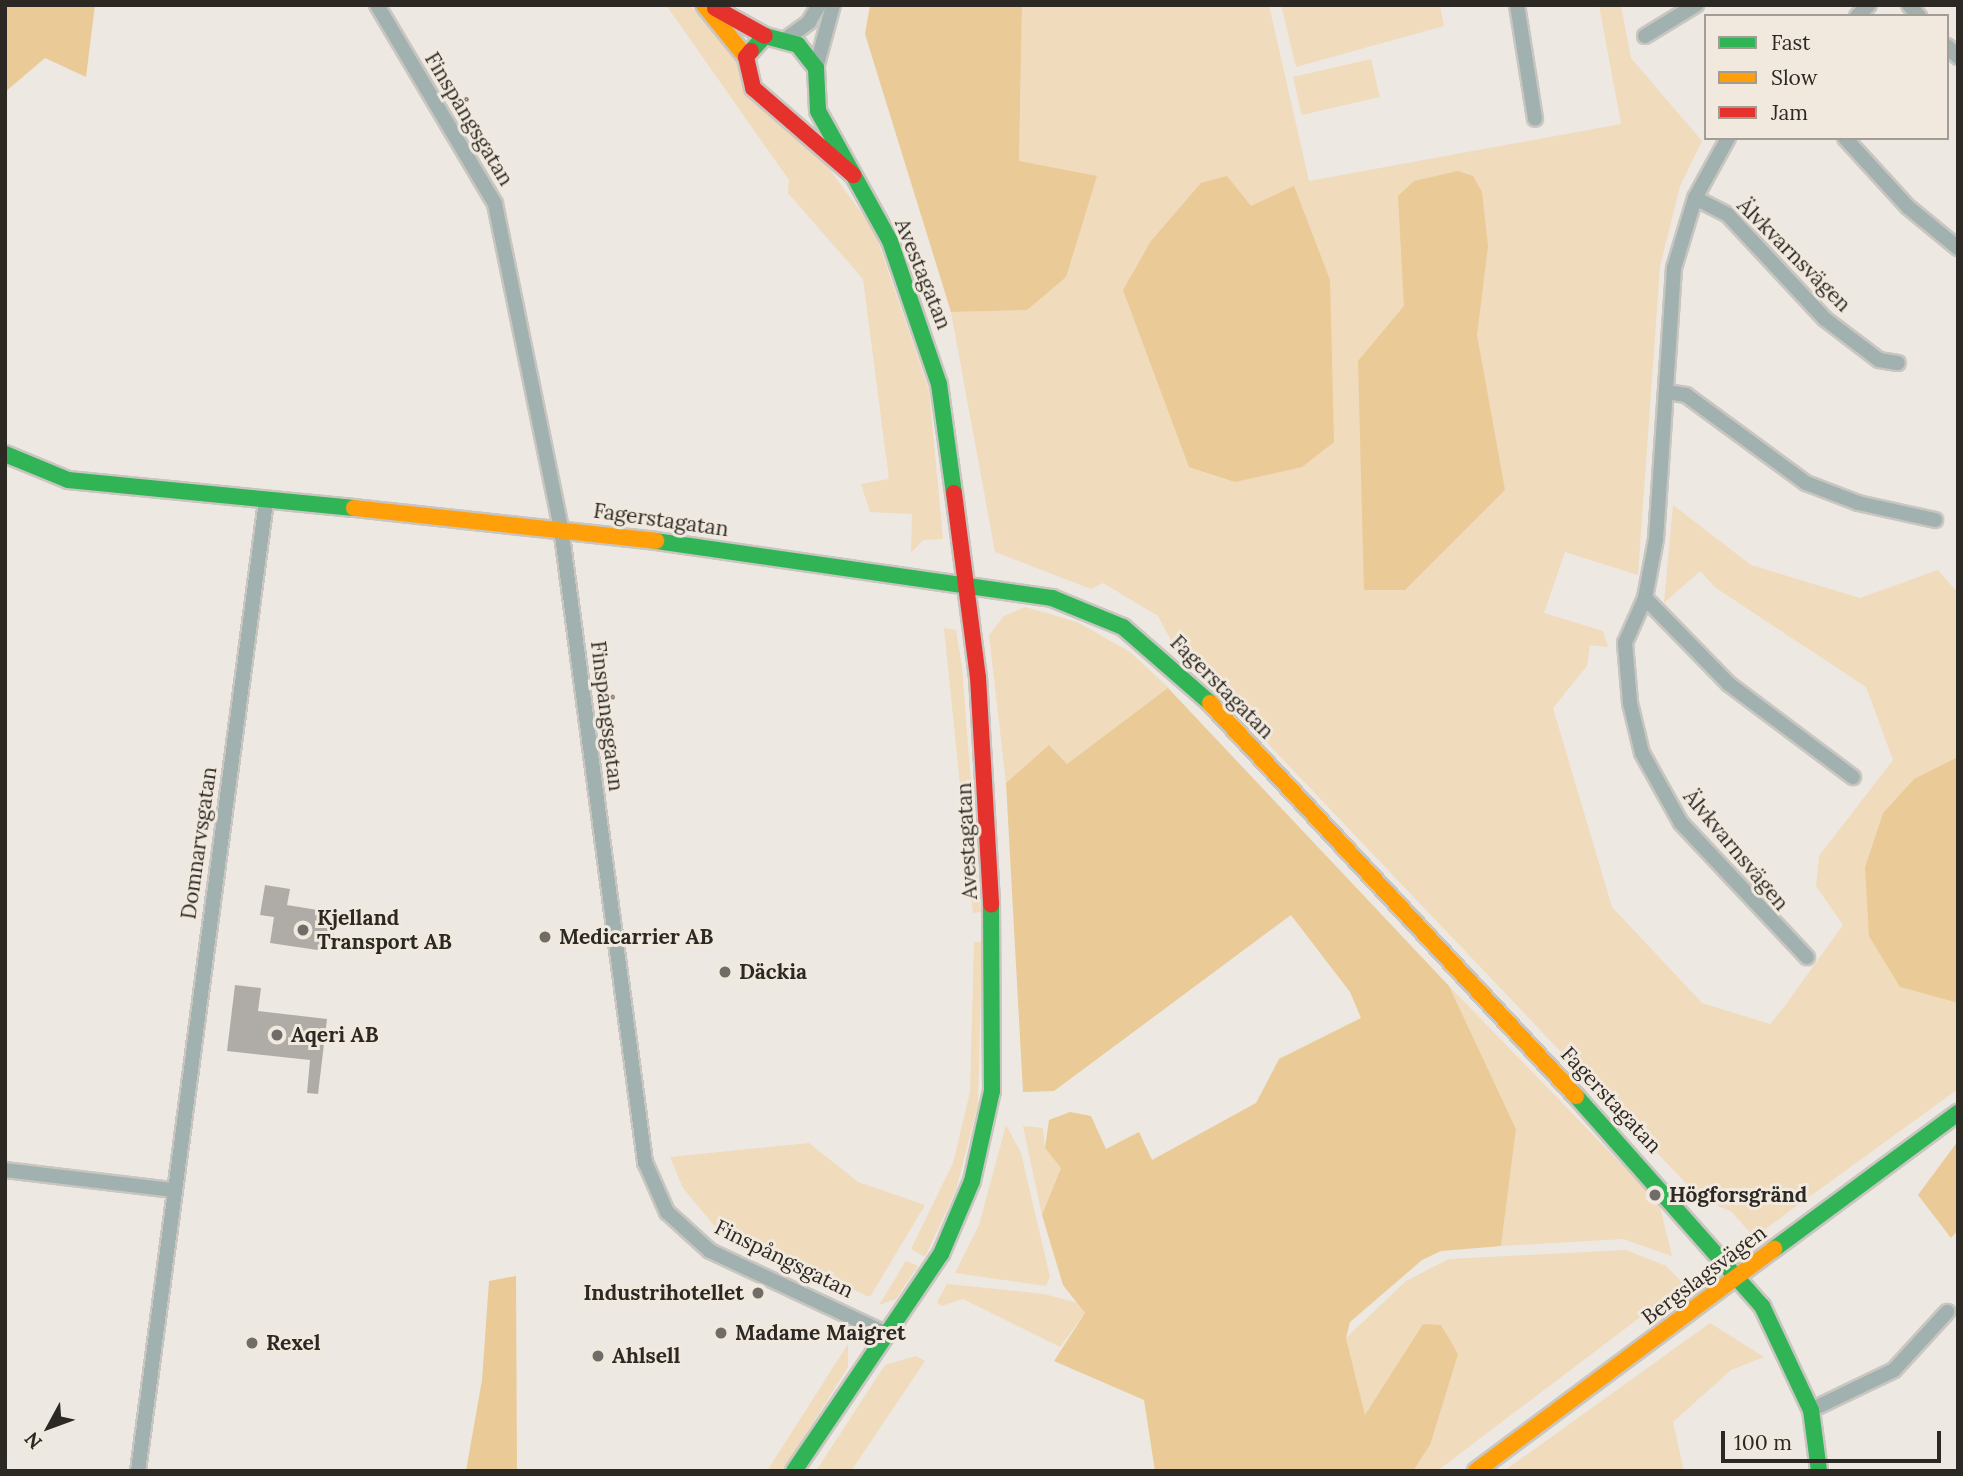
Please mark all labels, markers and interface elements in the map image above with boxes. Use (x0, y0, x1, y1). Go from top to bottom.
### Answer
legend (1704, 14, 1949, 140)
text: Fast (1771, 29, 1810, 56)
street label: Finspångsgatan (419, 48, 519, 190)
text: Slow (1771, 64, 1818, 91)
text: Jam (1771, 99, 1808, 126)
street label: Älvkvarnsvägen (1732, 193, 1856, 317)
street label: Avestagatan (889, 215, 957, 333)
street label: Fagerstagatan (592, 498, 730, 542)
street label: Fagerstagatan (1165, 630, 1279, 744)
street label: Finspångsgatan (585, 639, 629, 793)
street label: Domnarvsgatan (176, 765, 222, 921)
street label: Avestagatan (951, 782, 983, 900)
street label: Älvkvarnsvägen (1678, 784, 1794, 916)
place label: Kjelland Transport AB (317, 905, 452, 955)
marker: Kjelland Transport AB (295, 922, 311, 938)
place label: Medicarrier AB (559, 924, 713, 950)
marker: Medicarrier AB (537, 929, 553, 945)
place label: Däckia (739, 959, 807, 985)
marker: Däckia (717, 964, 733, 980)
place label: Aqeri AB (291, 1022, 379, 1048)
marker: Aqeri AB (269, 1027, 285, 1043)
street label: Fagerstagatan (1555, 1042, 1667, 1158)
place label: Högforsgränd (1669, 1182, 1807, 1208)
marker: Högforsgränd (1647, 1187, 1663, 1203)
street label: Finspångsgatan (711, 1215, 857, 1303)
street label: Bergslagsvägen (1637, 1220, 1771, 1330)
place label: Industrihotellet (583, 1280, 744, 1306)
marker: Industrihotellet (750, 1285, 766, 1301)
place label: Madame Maigret (735, 1320, 906, 1346)
marker: Madame Maigret (713, 1325, 729, 1341)
place label: Rexel (266, 1330, 320, 1356)
marker: Rexel (244, 1335, 260, 1351)
place label: Ahlsell (612, 1343, 680, 1369)
marker: Ahlsell (590, 1348, 606, 1364)
north arrow (14, 1392, 84, 1462)
scale bar (1725, 1416, 1946, 1460)
text: N (19, 1427, 47, 1454)
text: 100 m (1734, 1429, 1792, 1456)

